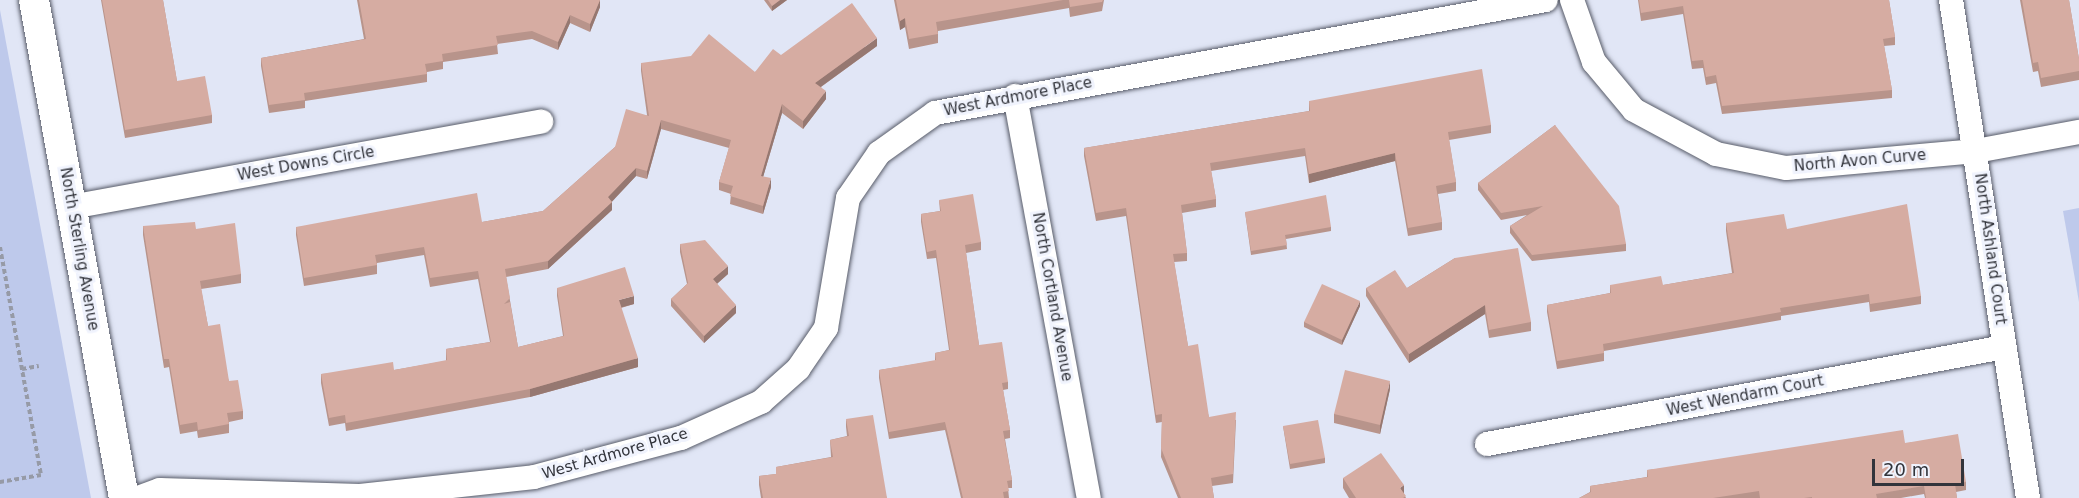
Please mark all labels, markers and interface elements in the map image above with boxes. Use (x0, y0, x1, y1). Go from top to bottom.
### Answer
street label: West Ardmore Place (942, 74, 1094, 120)
street label: West Downs Circle (236, 143, 376, 185)
street label: North Avon Curve (1793, 146, 1927, 176)
street label: North Sterling Avenue (56, 166, 102, 332)
street label: North Ashland Court (1970, 172, 2010, 326)
street label: North Cortland Avenue (1028, 211, 1076, 383)
street label: West Wendarm Court (1665, 372, 1825, 420)
street label: West Ardmore Place (540, 425, 690, 483)
scale bar (1875, 447, 1966, 485)
text: 20 m (1883, 459, 1929, 480)

